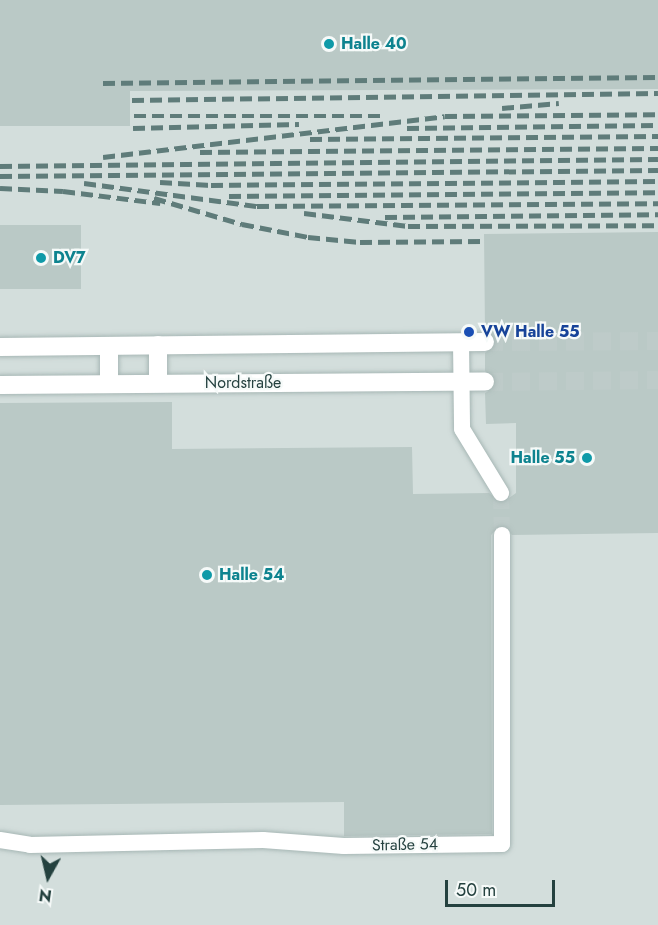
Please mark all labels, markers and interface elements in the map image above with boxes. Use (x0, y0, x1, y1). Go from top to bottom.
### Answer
place label: Halle 40 (341, 34, 407, 54)
marker: Halle 40 (322, 37, 336, 51)
place label: DV7 (53, 248, 86, 268)
marker: DV7 (34, 251, 48, 265)
place label: VW Halle 55 (481, 322, 580, 342)
marker: VW Halle 55 (462, 325, 476, 339)
street label: Nordstraße (205, 373, 281, 393)
place label: Halle 55 (511, 448, 575, 468)
marker: Halle 55 (580, 451, 594, 465)
place label: Halle 54 (219, 565, 284, 585)
marker: Halle 54 (200, 568, 214, 582)
street label: Straße 54 (372, 835, 438, 855)
north arrow (18, 847, 78, 907)
scale bar (448, 868, 558, 906)
text: 50 m (456, 877, 496, 903)
text: N (38, 883, 53, 908)

